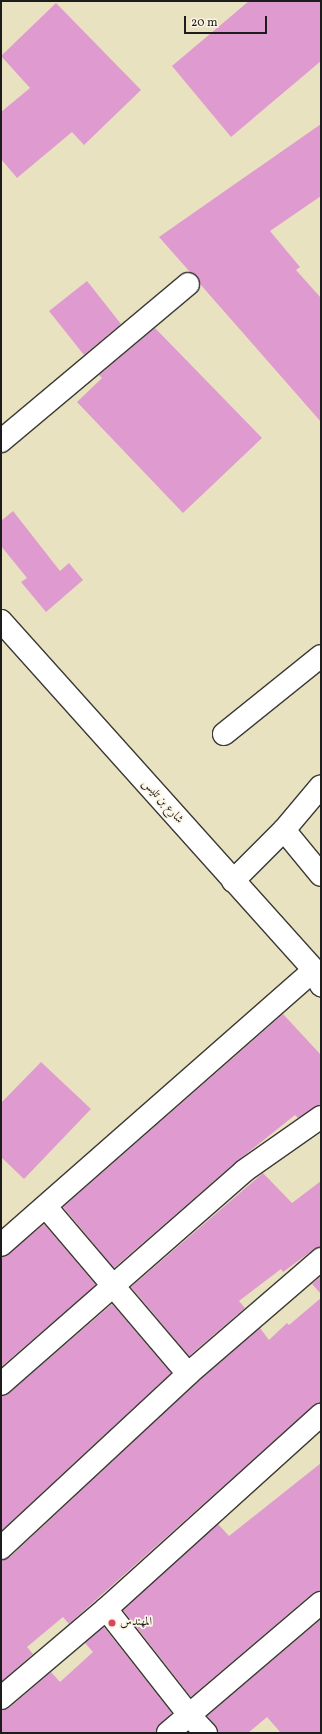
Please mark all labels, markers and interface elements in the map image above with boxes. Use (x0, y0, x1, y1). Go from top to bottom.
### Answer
scale bar (186, 8, 269, 34)
text: 20 m (191, 15, 218, 31)
street label: شارع بن تليس (138, 777, 186, 827)
place label: المهندس (120, 1616, 152, 1630)
marker: المهندس (107, 1618, 117, 1628)

